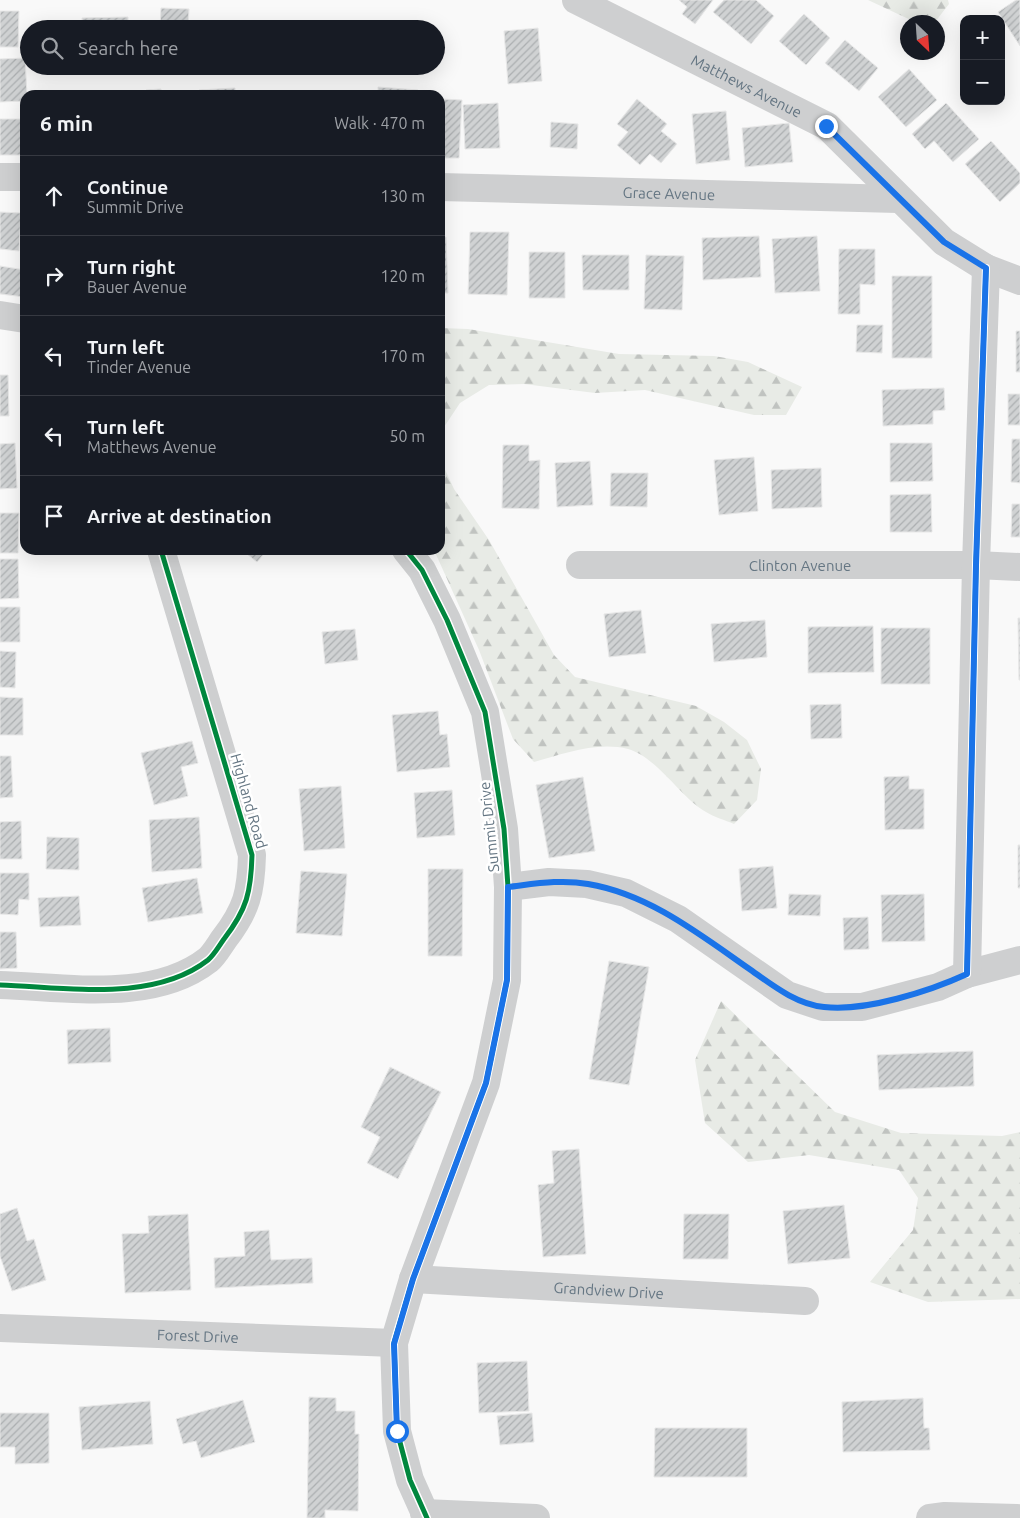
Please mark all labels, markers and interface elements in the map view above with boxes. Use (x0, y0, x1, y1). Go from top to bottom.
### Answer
north arrow (900, 15, 945, 60)
map controls (960, 15, 1005, 105)
button: + (960, 15, 1005, 60)
search box (20, 20, 445, 75)
icon: search (38, 34, 66, 62)
text: Search here (78, 37, 178, 59)
street label: Matthews Avenue (689, 51, 805, 121)
button: − (960, 60, 1005, 105)
text: 6 min (40, 111, 93, 135)
text: Walk · 470 m (334, 114, 425, 132)
route end (815, 115, 838, 138)
text: Continue (87, 176, 168, 198)
icon: ahead (40, 182, 68, 210)
street label: Grace Avenue (622, 183, 715, 203)
text: 130 m (380, 187, 425, 205)
text: Summit Drive (87, 198, 184, 216)
text: Turn right (87, 256, 175, 278)
icon: right (40, 262, 68, 290)
text: 120 m (380, 267, 425, 285)
text: Bauer Avenue (87, 278, 187, 296)
text: Turn left (87, 336, 165, 358)
icon: left (40, 342, 68, 370)
text: 170 m (380, 347, 425, 365)
text: Tinder Avenue (87, 358, 191, 376)
text: Turn left (87, 416, 165, 438)
icon: left (40, 422, 68, 450)
text: 50 m (389, 427, 425, 445)
text: Matthews Avenue (87, 438, 217, 456)
icon: arrive (40, 502, 68, 530)
text: Arrive at destination (87, 505, 272, 527)
street label: Clinton Avenue (749, 557, 851, 574)
street label: Highland Road (227, 751, 271, 851)
street label: Summit Drive (476, 781, 502, 873)
street label: Grandview Drive (553, 1278, 664, 1302)
street label: Forest Drive (157, 1325, 239, 1346)
route start (386, 1420, 409, 1443)

